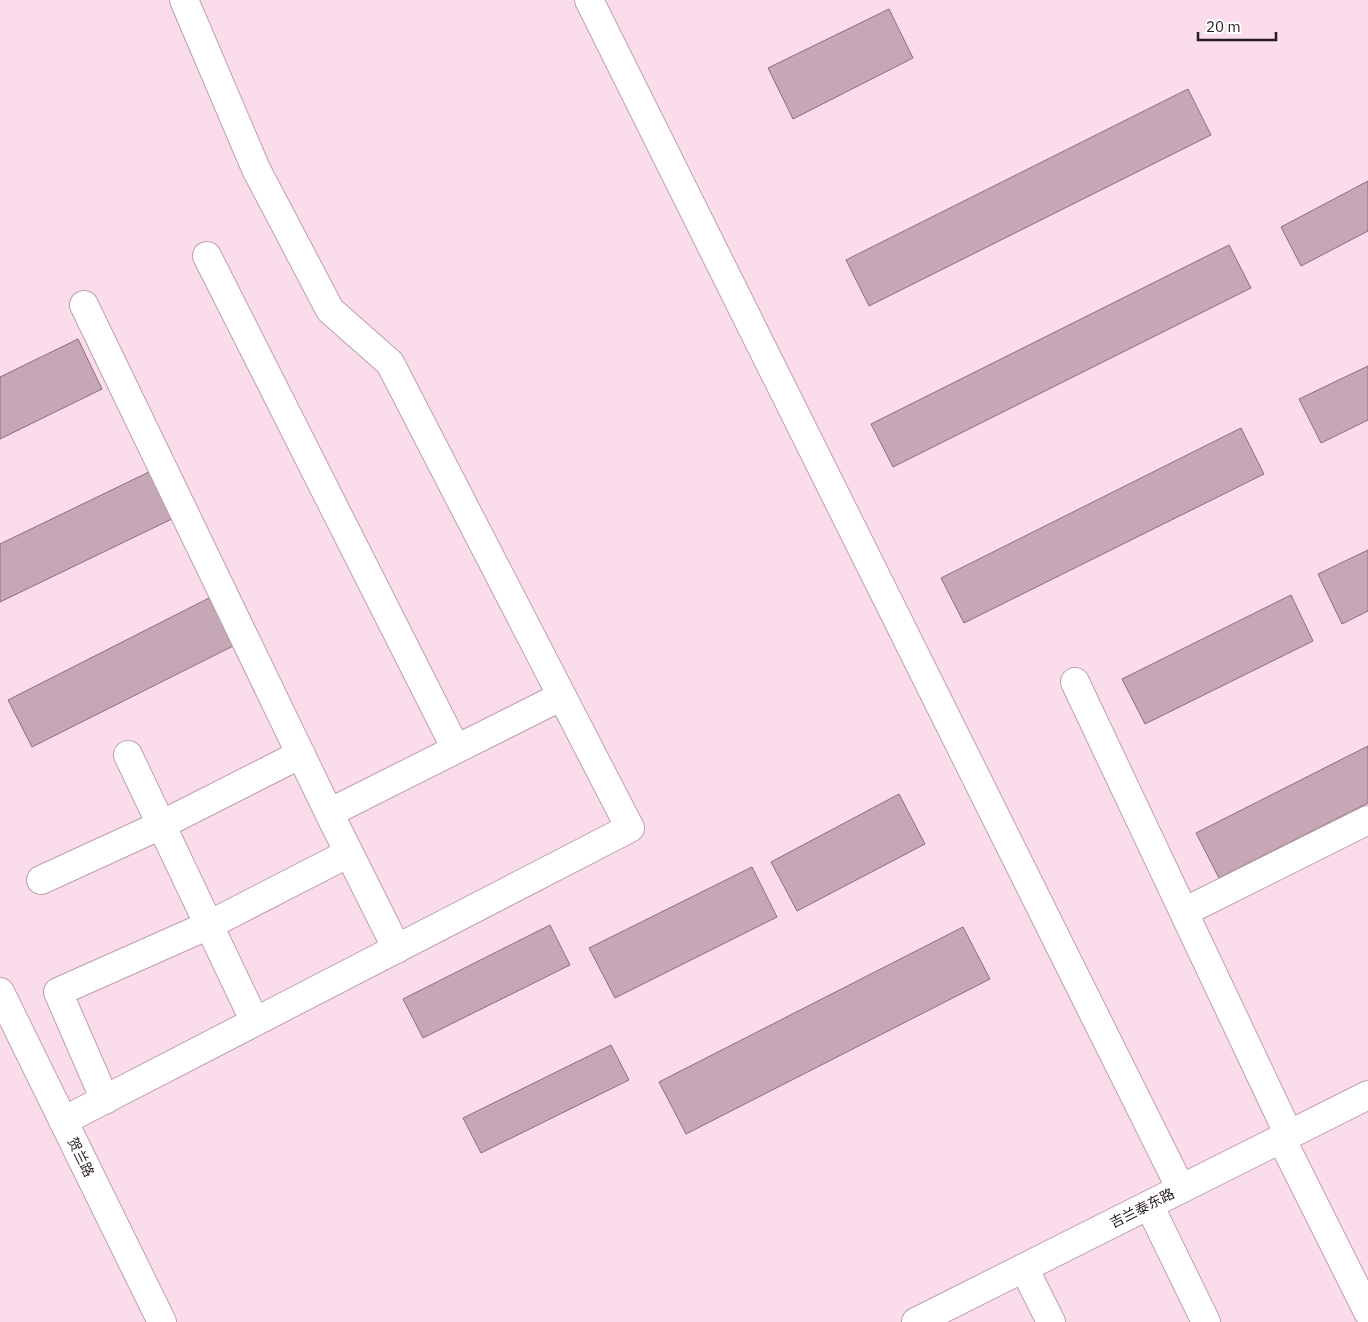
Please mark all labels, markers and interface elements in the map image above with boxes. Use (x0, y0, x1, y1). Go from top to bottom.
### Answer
scale bar (1198, 10, 1276, 42)
text: 20 m (1206, 17, 1241, 36)
street label: 贺兰路 (64, 1134, 98, 1180)
street label: 吉兰泰东路 (1107, 1184, 1177, 1232)

